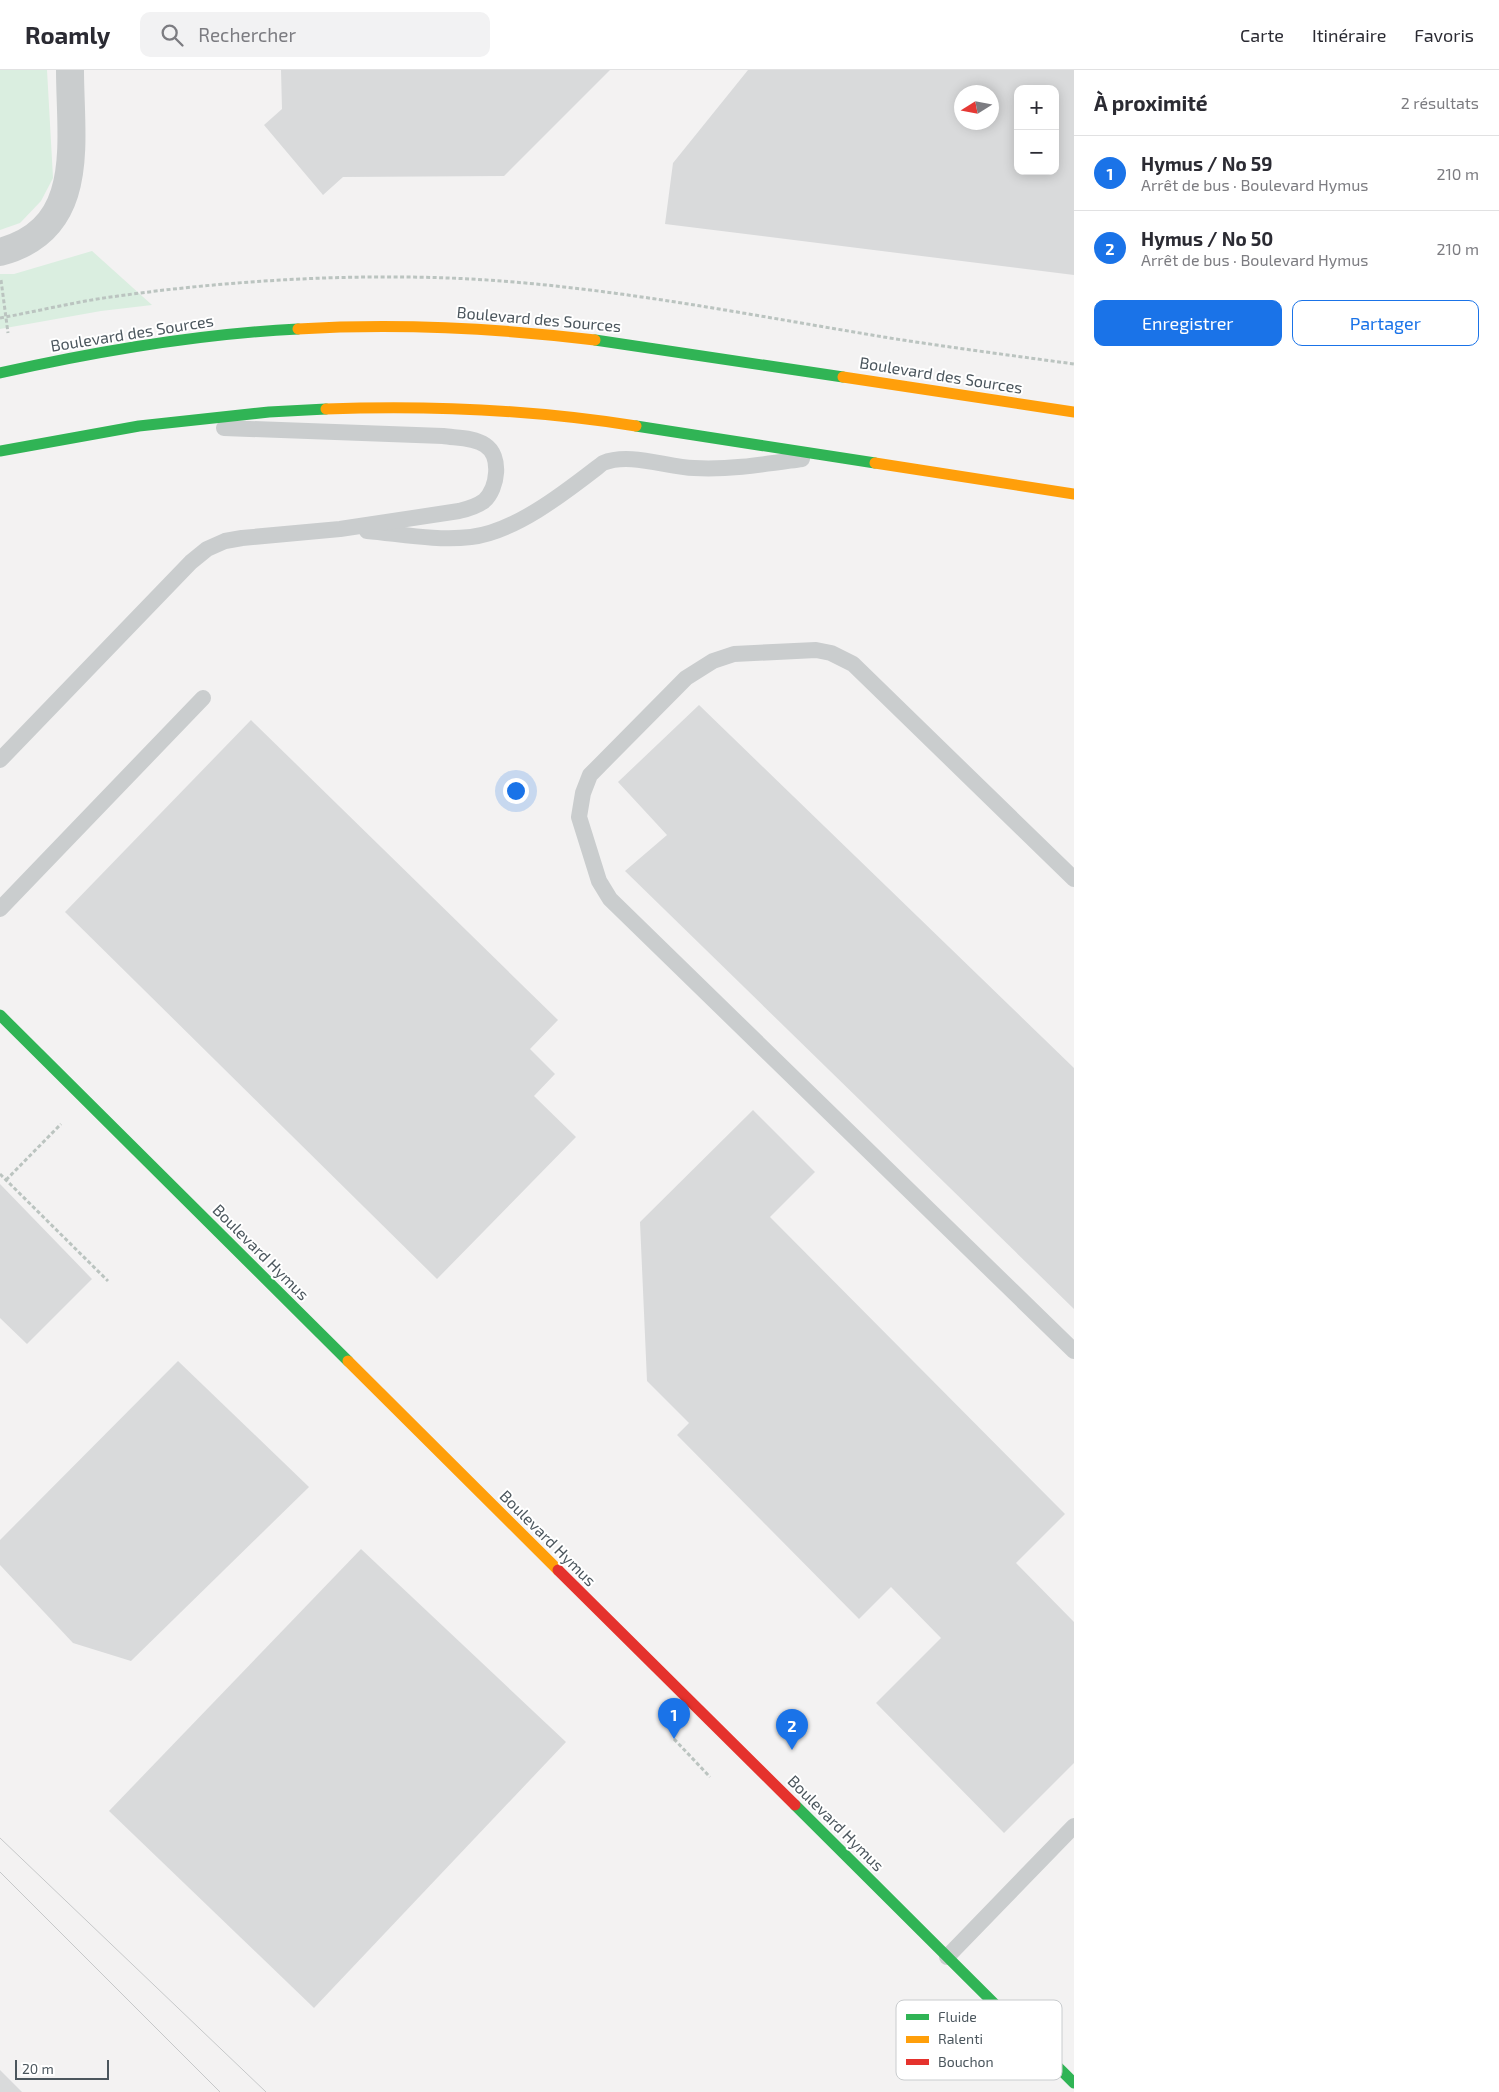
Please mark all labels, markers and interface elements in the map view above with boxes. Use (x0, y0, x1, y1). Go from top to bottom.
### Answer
search box (140, 12, 490, 57)
text: Roamly (25, 20, 110, 49)
icon: search (158, 21, 186, 49)
text: Rechercher (198, 23, 296, 46)
text: Carte (1240, 24, 1284, 46)
text: Itinéraire (1312, 24, 1386, 46)
text: Favoris (1414, 24, 1474, 46)
north arrow (954, 85, 999, 130)
map controls (1014, 85, 1059, 175)
button: + (1014, 85, 1059, 130)
text: À proximité (1094, 90, 1208, 115)
text: 2 résultats (1401, 93, 1479, 112)
button: − (1014, 130, 1059, 175)
text: Hymus / No 59 (1141, 152, 1272, 175)
text: 1 (1107, 164, 1113, 183)
text: 210 m (1436, 164, 1479, 183)
text: Arrêt de bus · Boulevard Hymus (1141, 175, 1368, 194)
text: Hymus / No 50 (1141, 227, 1273, 250)
text: 2 (1105, 239, 1115, 258)
text: 210 m (1436, 239, 1479, 258)
text: Arrêt de bus · Boulevard Hymus (1141, 250, 1368, 269)
button: Enregistrer (1094, 300, 1282, 346)
button: Partager (1292, 300, 1479, 346)
street label: Boulevard des Sources (456, 302, 622, 335)
street label: Boulevard des Sources (49, 310, 215, 355)
street label: Boulevard des Sources (858, 352, 1024, 397)
your location (503, 778, 529, 804)
street label: Boulevard Hymus (209, 1200, 313, 1304)
street label: Boulevard Hymus (496, 1486, 600, 1590)
pin: 1 (658, 1698, 690, 1739)
pin: 2 (776, 1709, 808, 1750)
street label: Boulevard Hymus (784, 1771, 888, 1875)
legend (896, 2000, 1062, 2080)
text: Fluide (938, 2008, 977, 2025)
text: Ralenti (938, 2030, 983, 2047)
text: Bouchon (938, 2053, 994, 2070)
scale bar (15, 2057, 109, 2080)
text: 20 m (22, 2060, 54, 2077)

